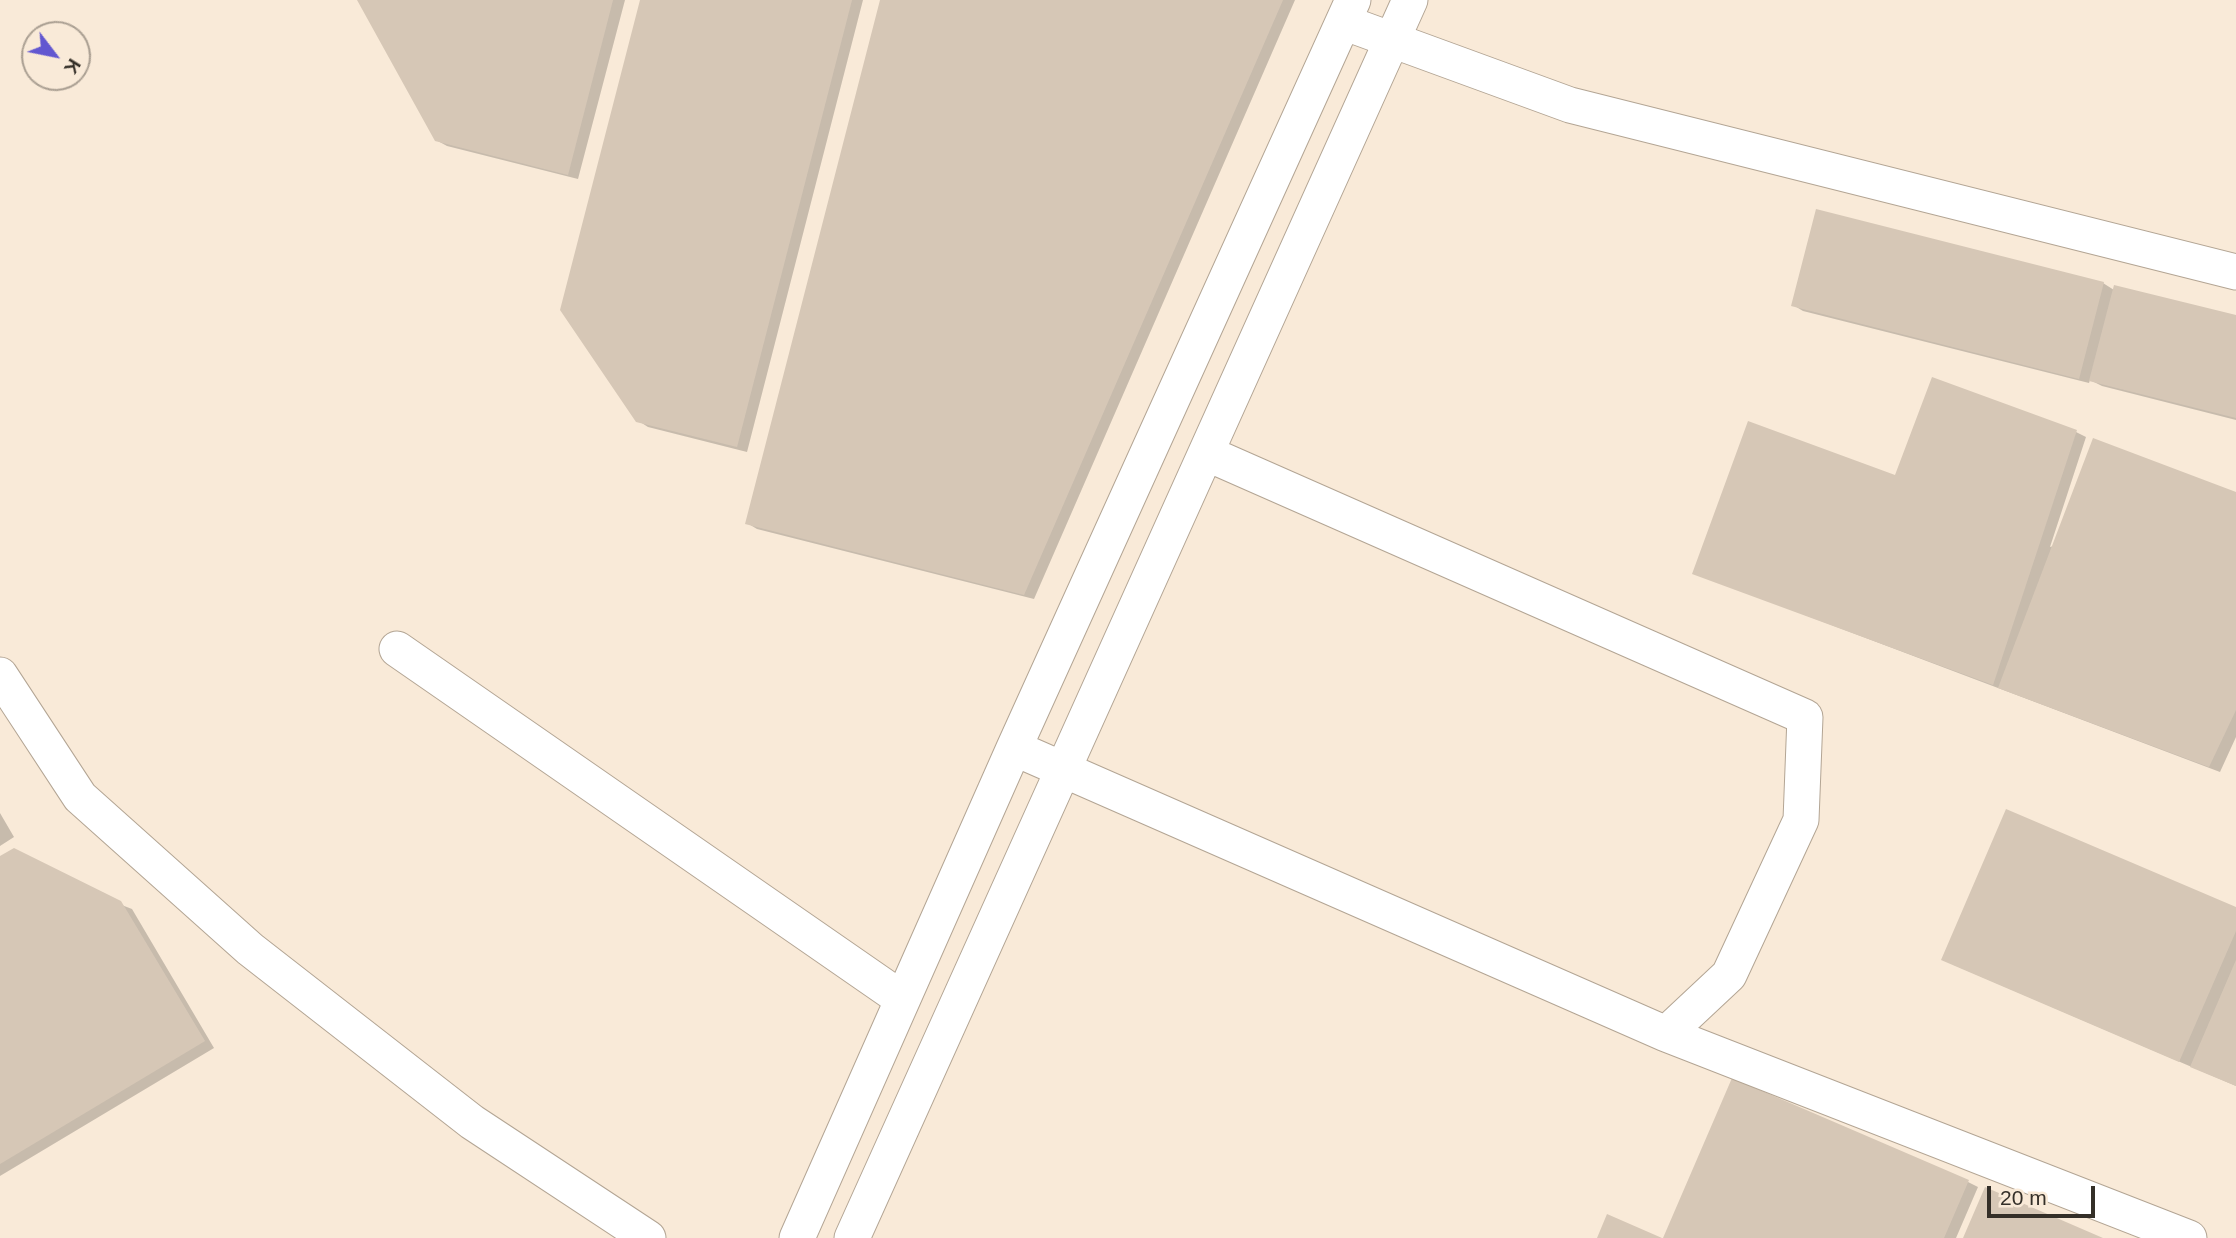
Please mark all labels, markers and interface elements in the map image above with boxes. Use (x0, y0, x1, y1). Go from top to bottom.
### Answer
north arrow (21, 21, 91, 91)
text: K (60, 55, 85, 78)
scale bar (1991, 1172, 2100, 1216)
text: 20 m (2000, 1186, 2047, 1209)

